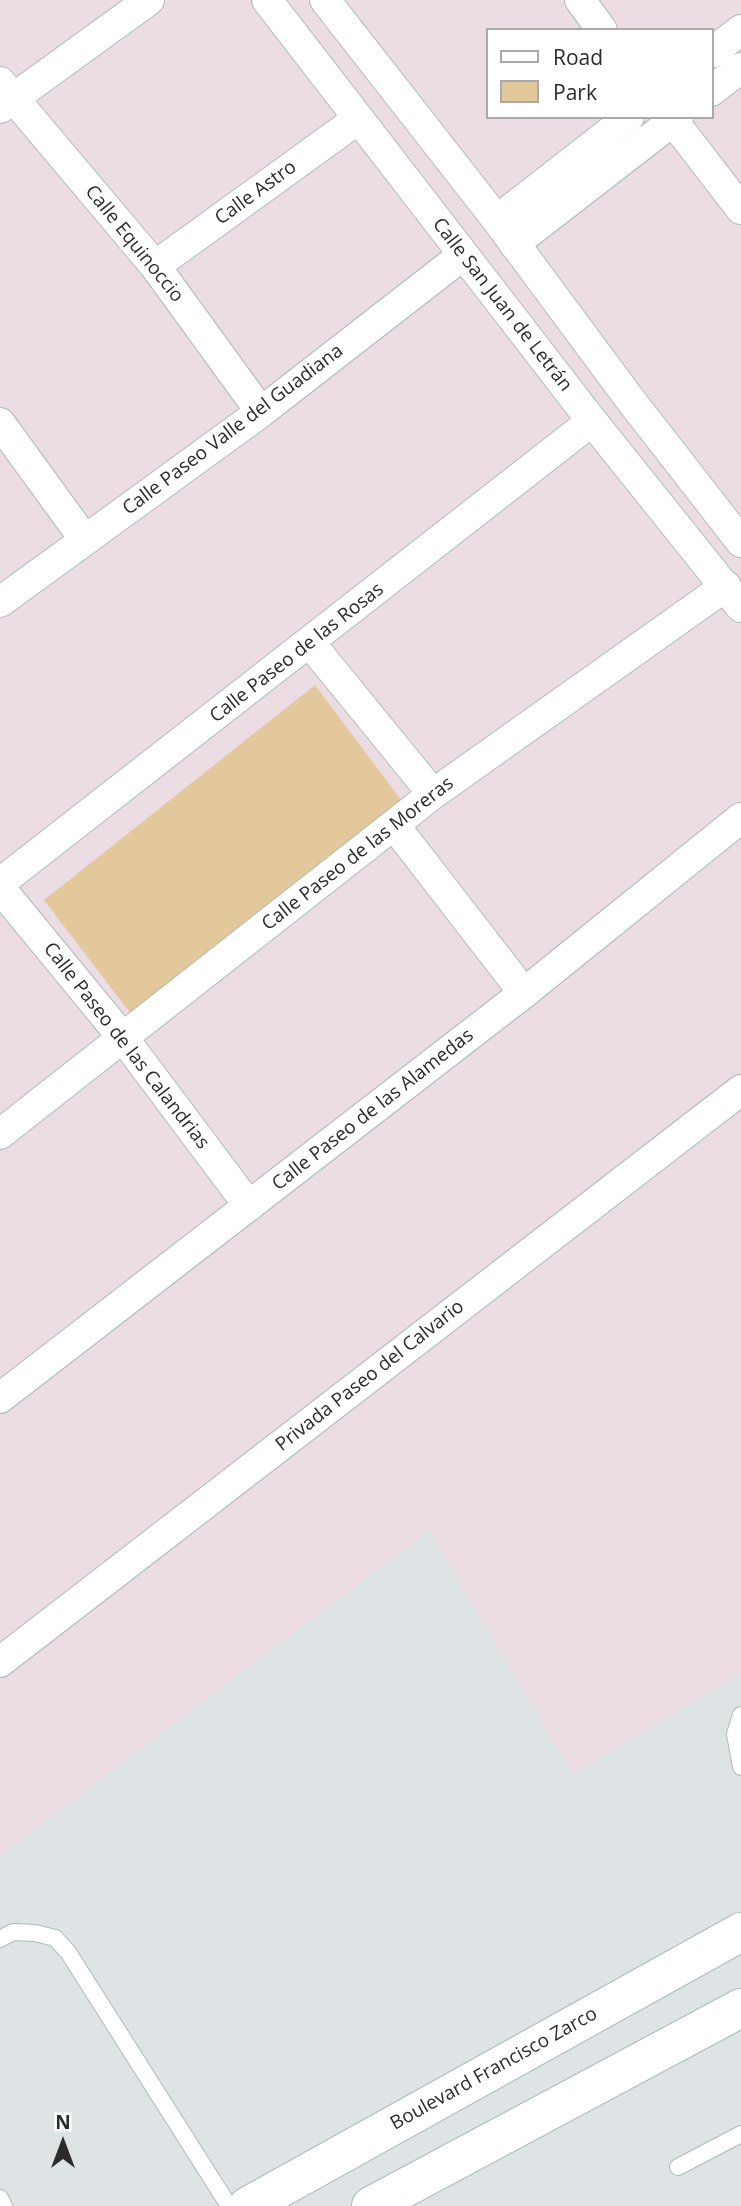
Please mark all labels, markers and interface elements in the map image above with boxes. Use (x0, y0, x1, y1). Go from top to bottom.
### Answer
legend (486, 28, 713, 119)
text: Road (553, 43, 603, 71)
text: Park (553, 78, 597, 106)
street label: Calle Astro (211, 156, 301, 230)
street label: Calle Equinoccio (80, 181, 188, 307)
street label: Calle San Juan de Letrán (427, 214, 577, 396)
street label: Calle Paseo Valle del Guadiana (118, 340, 348, 520)
street label: Calle Paseo de las Rosas (206, 578, 388, 728)
street label: Calle Paseo de las Moreras (258, 772, 458, 936)
street label: Calle Paseo de las Calandrias (38, 938, 214, 1154)
street label: Calle Paseo de las Alamedas (268, 1024, 478, 1196)
street label: Privada Paseo del Calvario (271, 1295, 469, 1457)
street label: Boulevard Francisco Zarco (387, 2003, 601, 2135)
north arrow (28, 2108, 98, 2178)
text: N (55, 2109, 71, 2135)

